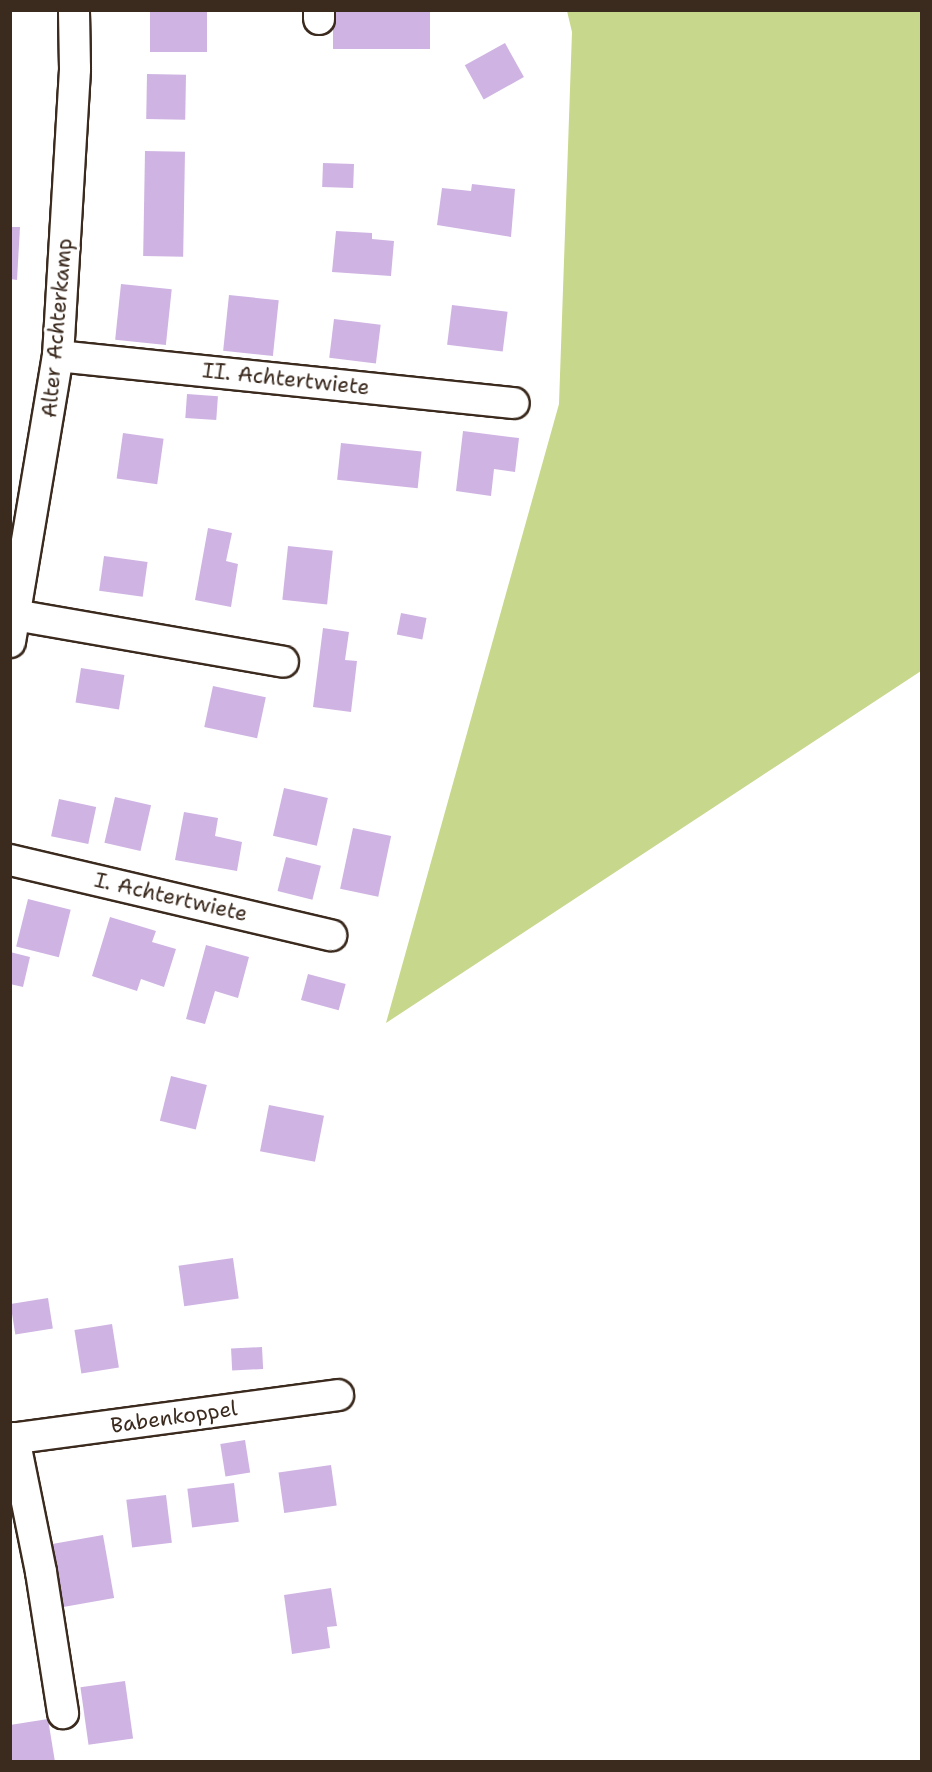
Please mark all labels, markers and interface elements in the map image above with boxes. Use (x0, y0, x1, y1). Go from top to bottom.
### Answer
street label: Alter Achterkamp (37, 237, 77, 419)
street label: II. Achtertwiete (201, 358, 371, 400)
street label: I. Achtertwiete (92, 867, 250, 927)
street label: Babenkoppel (109, 1396, 239, 1438)

